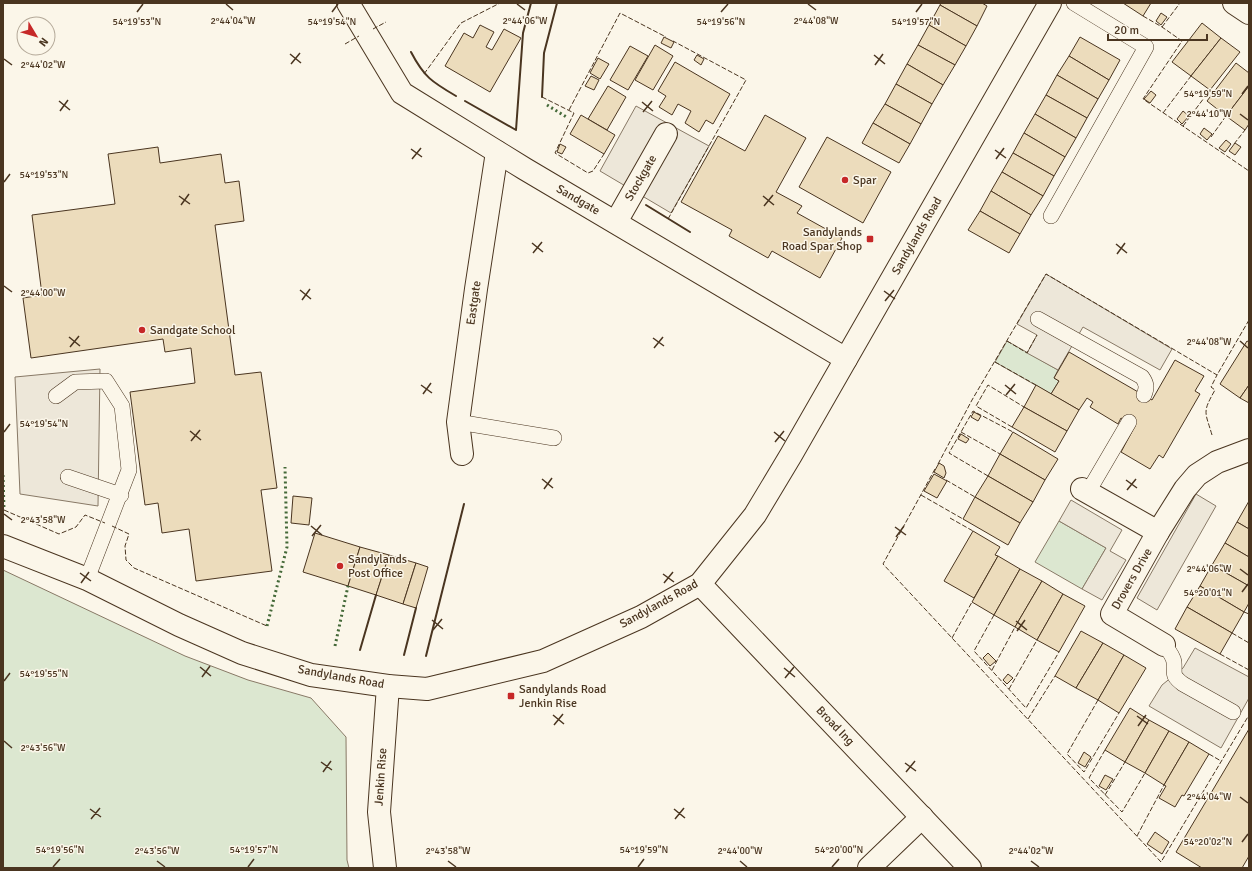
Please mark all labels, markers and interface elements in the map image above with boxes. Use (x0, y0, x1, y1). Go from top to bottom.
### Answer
text: 2°44'04"W (210, 15, 256, 27)
text: 2°44'06"W (502, 15, 548, 27)
text: 2°44'08"W (793, 15, 839, 27)
north arrow (16, 16, 56, 56)
text: 54°19'53"N (113, 16, 161, 28)
text: 54°19'54"N (308, 16, 356, 28)
text: 54°19'56"N (697, 16, 745, 28)
text: 54°19'57"N (892, 16, 940, 28)
scale bar (1108, 16, 1207, 42)
text: 20 m (1114, 23, 1139, 38)
text: N (36, 35, 51, 49)
text: 2°44'02"W (20, 59, 66, 71)
text: 54°19'59"N (1184, 88, 1232, 100)
text: 2°44'10"W (1186, 108, 1232, 120)
street label: Stockgate (622, 152, 660, 204)
text: 54°19'53"N (20, 169, 68, 181)
place label: Spar (853, 173, 877, 188)
marker: Spar (840, 175, 850, 185)
street label: Sandgate (553, 181, 603, 219)
street label: Sandylands Road (889, 194, 945, 278)
place label: Sandylands Road Spar Shop (782, 225, 862, 254)
marker: Sandylands Road Spar Shop (865, 234, 875, 244)
street label: Eastgate (463, 280, 485, 326)
text: 2°44'00"W (20, 287, 66, 299)
place label: Sandgate School (150, 323, 236, 338)
marker: Sandgate School (137, 325, 147, 335)
text: 2°44'08"W (1186, 336, 1232, 348)
text: 54°19'54"N (20, 418, 68, 430)
text: 2°43'58"W (20, 514, 66, 526)
street label: Drovers Drive (1108, 546, 1156, 612)
place label: Sandylands Post Office (348, 552, 407, 581)
marker: Sandylands Post Office (335, 561, 345, 571)
text: 2°44'06"W (1186, 563, 1232, 575)
street label: Sandylands Road (617, 576, 701, 632)
text: 54°20'01"N (1184, 587, 1232, 599)
street label: Sandylands Road (297, 662, 385, 692)
text: 54°19'55"N (20, 668, 68, 680)
place label: Sandylands Road Jenkin Rise (519, 682, 606, 711)
marker: Sandylands Road Jenkin Rise (506, 691, 516, 701)
street label: Broad Ing (813, 703, 857, 749)
text: 2°43'56"W (20, 742, 66, 754)
street label: Jenkin Rise (371, 748, 391, 806)
text: 2°44'04"W (1186, 791, 1232, 803)
text: 54°20'02"N (1184, 836, 1232, 848)
text: 54°19'56"N (36, 844, 84, 856)
text: 54°19'57"N (230, 844, 278, 856)
text: 54°19'59"N (620, 844, 668, 856)
text: 54°20'00"N (815, 844, 863, 856)
text: 2°43'56"W (134, 845, 180, 857)
text: 2°43'58"W (425, 845, 471, 857)
text: 2°44'00"W (717, 845, 763, 857)
text: 2°44'02"W (1008, 845, 1054, 857)

